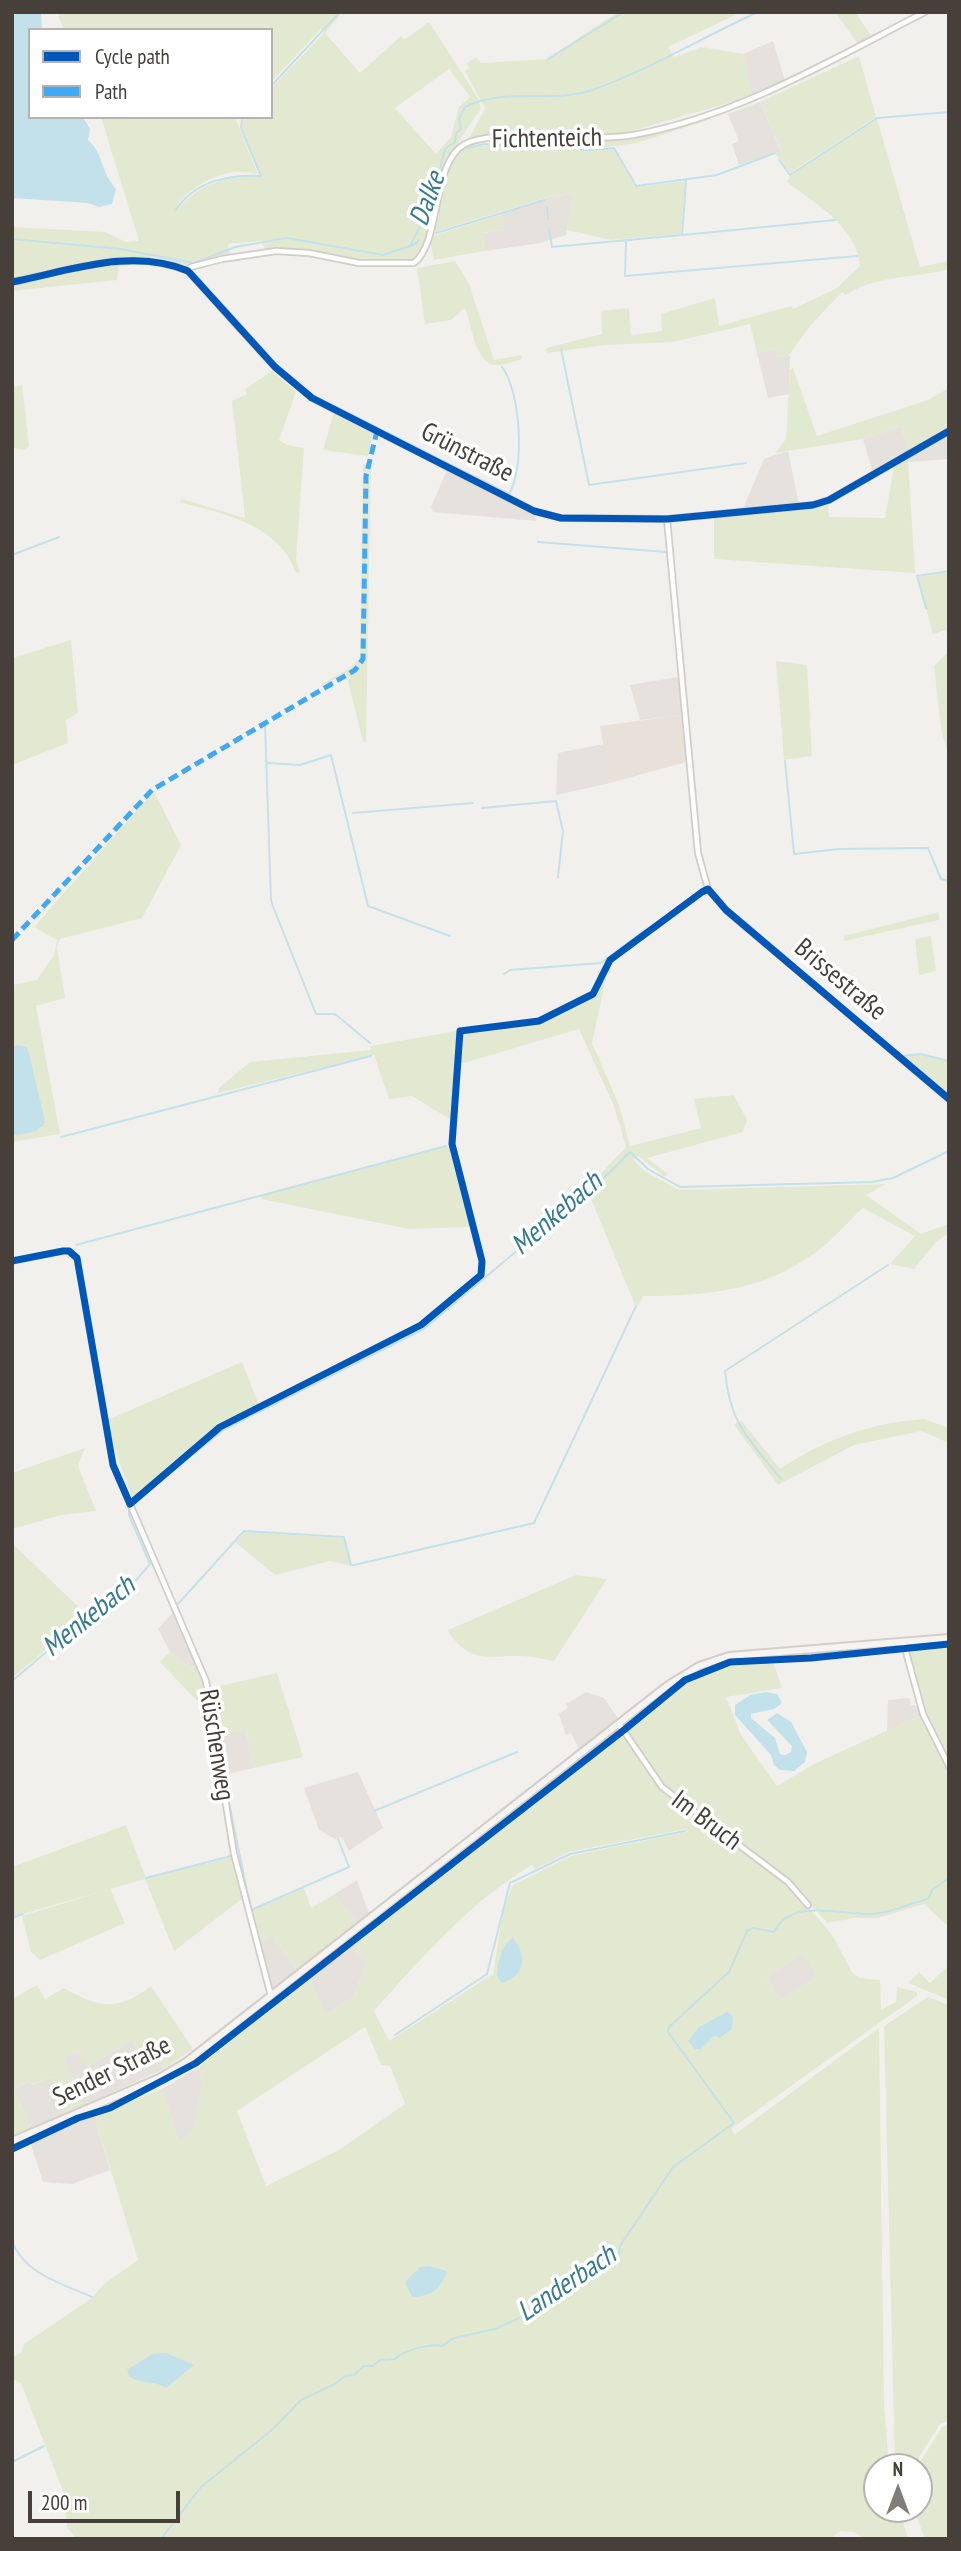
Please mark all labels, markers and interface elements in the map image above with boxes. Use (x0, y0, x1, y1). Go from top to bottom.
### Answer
legend (28, 28, 273, 119)
text: Cycle path (95, 43, 170, 70)
text: Path (95, 78, 127, 105)
street label: Fichtenteich (492, 122, 602, 156)
water label: Dalke (403, 168, 453, 230)
street label: Grünstraße (416, 417, 518, 489)
street label: Brissestraße (788, 933, 892, 1027)
water label: Menkebach (505, 1165, 609, 1263)
water label: Menkebach (36, 1569, 142, 1665)
street label: Rüschenweg (192, 1687, 240, 1803)
street label: Im Bruch (665, 1785, 747, 1857)
street label: Sender Straße (48, 2030, 176, 2114)
water label: Landerbach (511, 2239, 623, 2329)
north arrow (863, 2453, 933, 2523)
text: N (893, 2457, 903, 2481)
scale bar (32, 2478, 184, 2522)
text: 200 m (41, 2489, 87, 2516)

